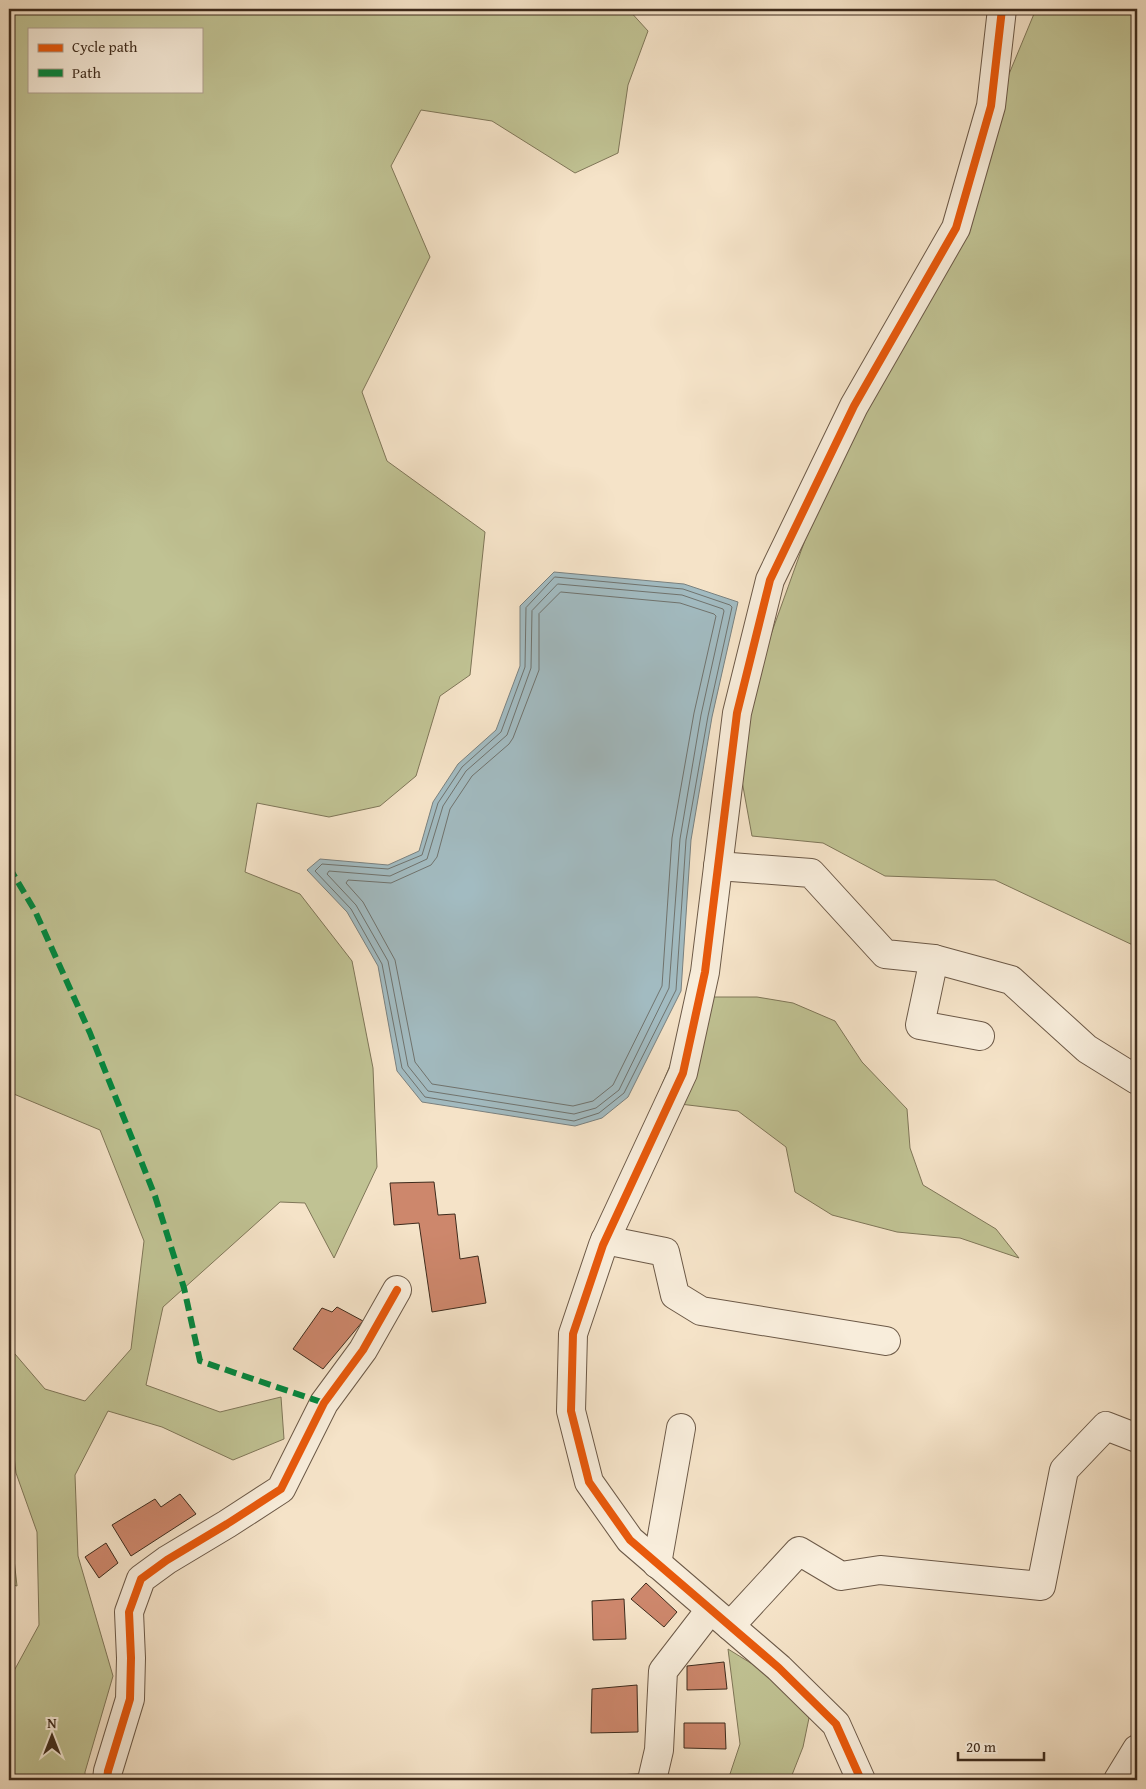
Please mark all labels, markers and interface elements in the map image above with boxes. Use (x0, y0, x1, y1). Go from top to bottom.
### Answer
legend (28, 28, 202, 92)
text: Cycle path (72, 36, 138, 57)
text: Path (72, 62, 101, 83)
north arrow (28, 1712, 78, 1762)
text: N (47, 1713, 57, 1733)
scale bar (958, 1729, 1045, 1761)
text: 20 m (966, 1736, 997, 1757)

